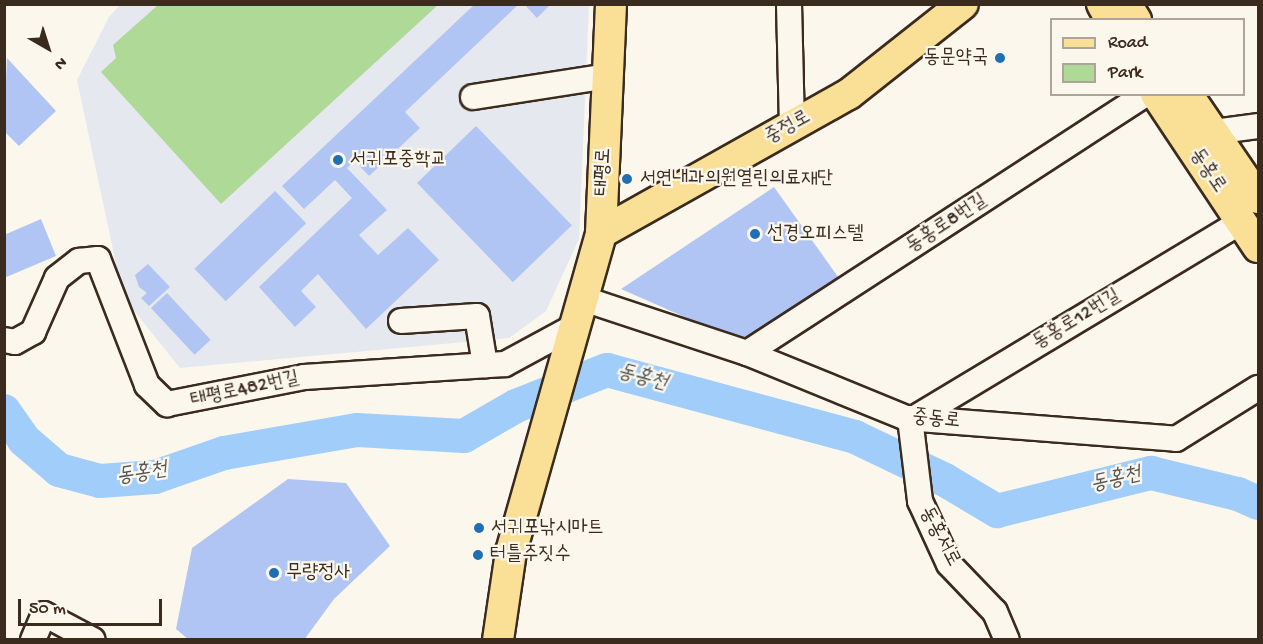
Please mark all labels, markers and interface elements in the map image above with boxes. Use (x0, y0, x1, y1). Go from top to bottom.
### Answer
north arrow (18, 18, 78, 78)
legend (1050, 18, 1245, 96)
text: Road (1108, 33, 1147, 54)
place label: 동문약국 (924, 46, 988, 70)
marker: 동문약국 (993, 51, 1007, 65)
text: N (50, 52, 70, 73)
text: Park (1108, 63, 1142, 84)
street label: 중정로 (761, 106, 815, 150)
street label: 동홍로 (1184, 144, 1230, 198)
street label: 태평로 (591, 147, 617, 197)
place label: 서귀포중학교 (350, 148, 447, 172)
marker: 서귀포중학교 (331, 153, 345, 167)
place label: 서연내과의원열린의료재단 (640, 167, 833, 191)
marker: 서연내과의원열린의료재단 (618, 170, 636, 188)
street label: 동홍로8번길 (902, 189, 992, 259)
place label: 선경오피스텔 (767, 222, 864, 246)
marker: 선경오피스텔 (748, 227, 762, 241)
street label: 동홍로12번길 (1029, 284, 1125, 356)
water label: 동홍천 (614, 360, 670, 398)
street label: 태평로482번길 (188, 367, 302, 413)
street label: 중동로 (911, 406, 961, 434)
water label: 동홍천 (115, 459, 169, 491)
water label: 동홍천 (1088, 463, 1144, 499)
street label: 동홍서로 (913, 503, 965, 571)
place label: 서귀포낚시마트 (491, 516, 604, 540)
marker: 서귀포낚시마트 (472, 521, 486, 535)
place label: 터틀주짓수 (490, 543, 570, 567)
marker: 터틀주짓수 (471, 548, 485, 562)
place label: 무량정사 (286, 561, 350, 585)
marker: 무량정사 (267, 566, 281, 580)
scale bar (21, 587, 165, 625)
text: 50 m (29, 599, 66, 620)

